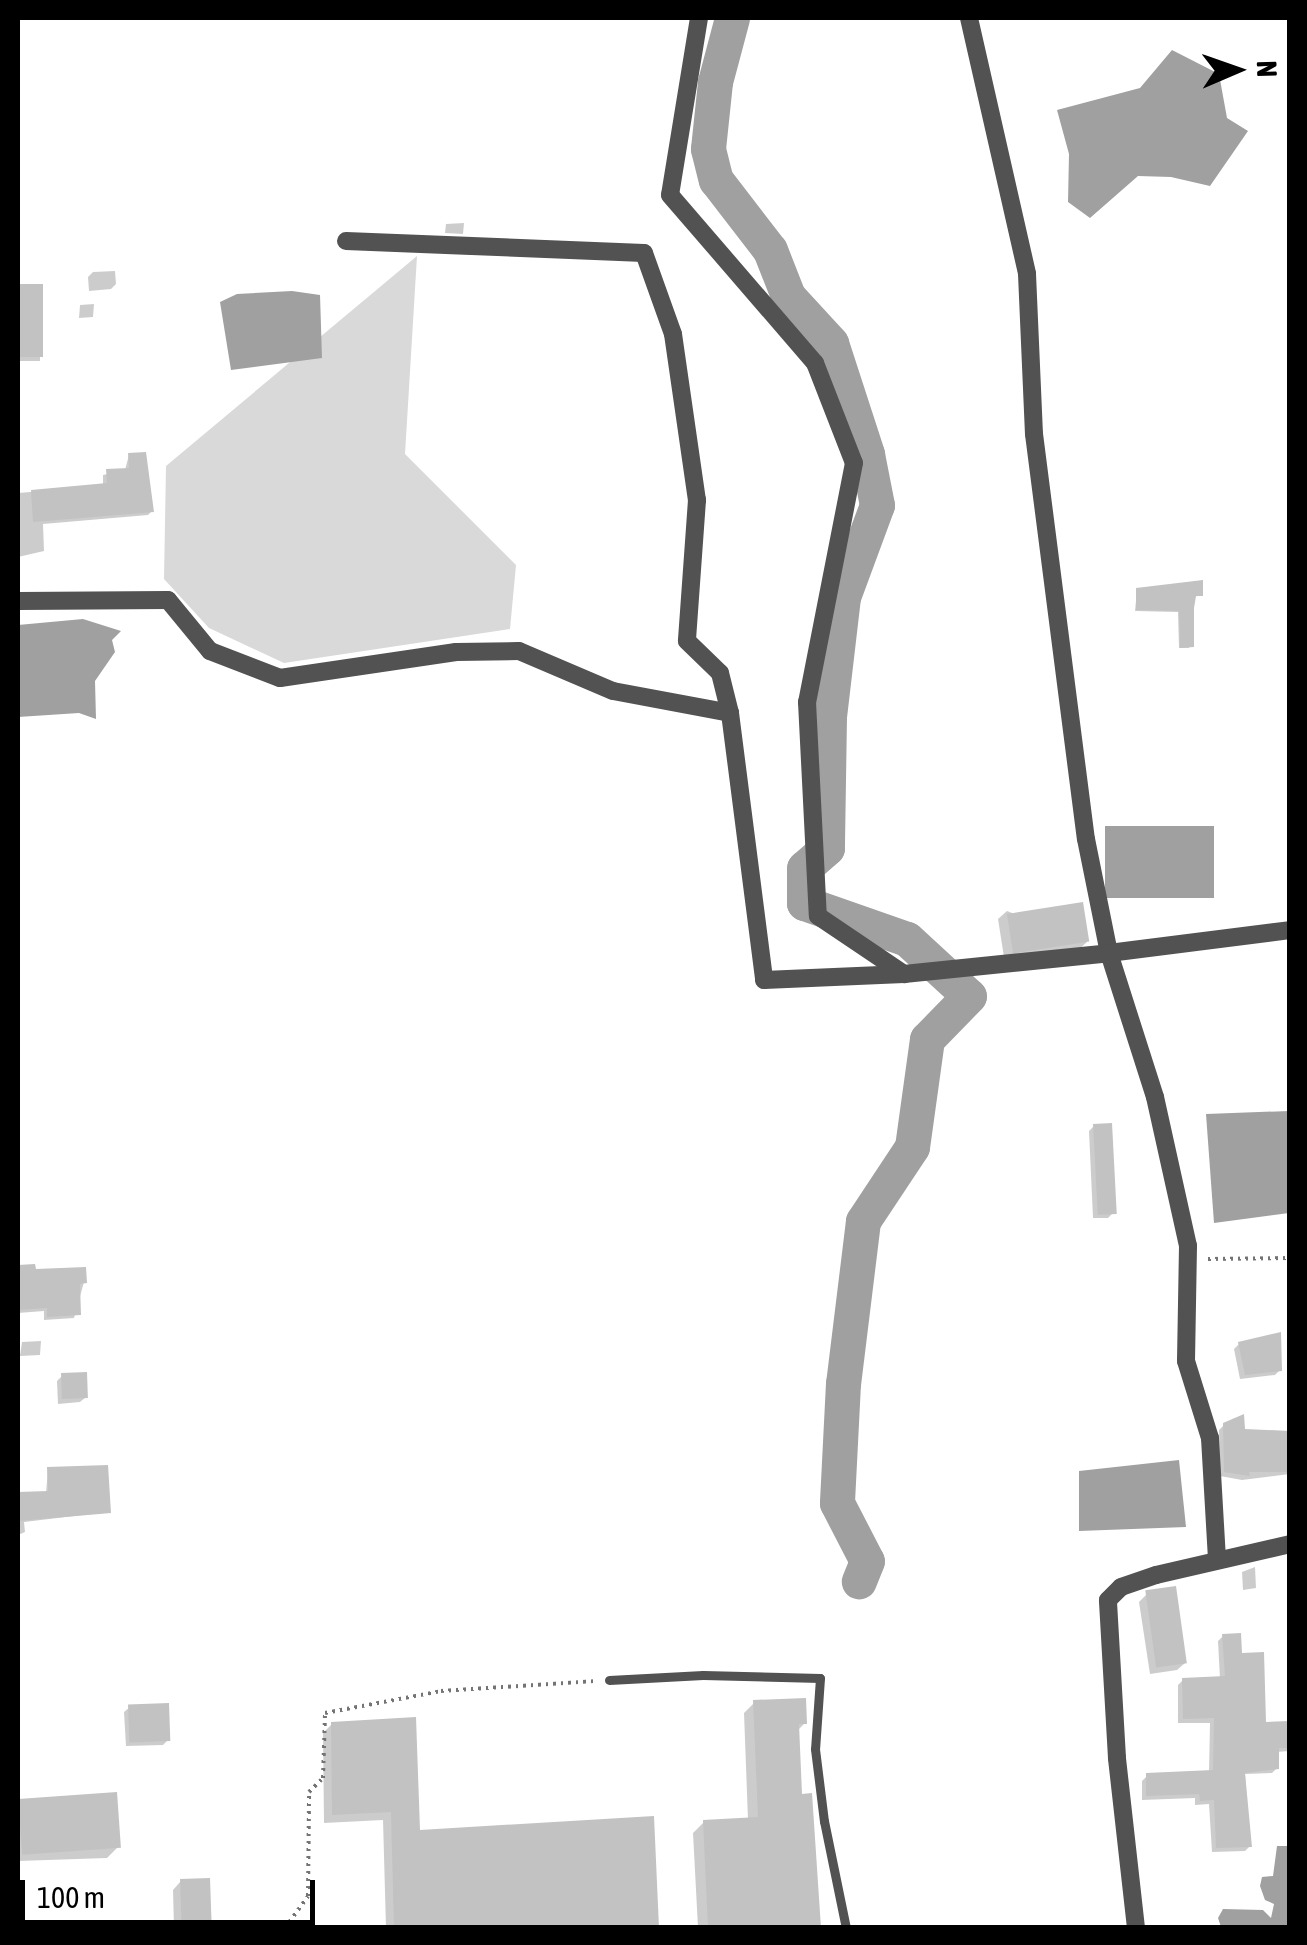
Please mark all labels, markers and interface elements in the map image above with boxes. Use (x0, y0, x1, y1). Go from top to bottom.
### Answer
north arrow (1187, 20, 1287, 120)
text: N (1251, 60, 1283, 78)
scale bar (25, 1860, 320, 1922)
text: 100 m (37, 1880, 105, 1914)

